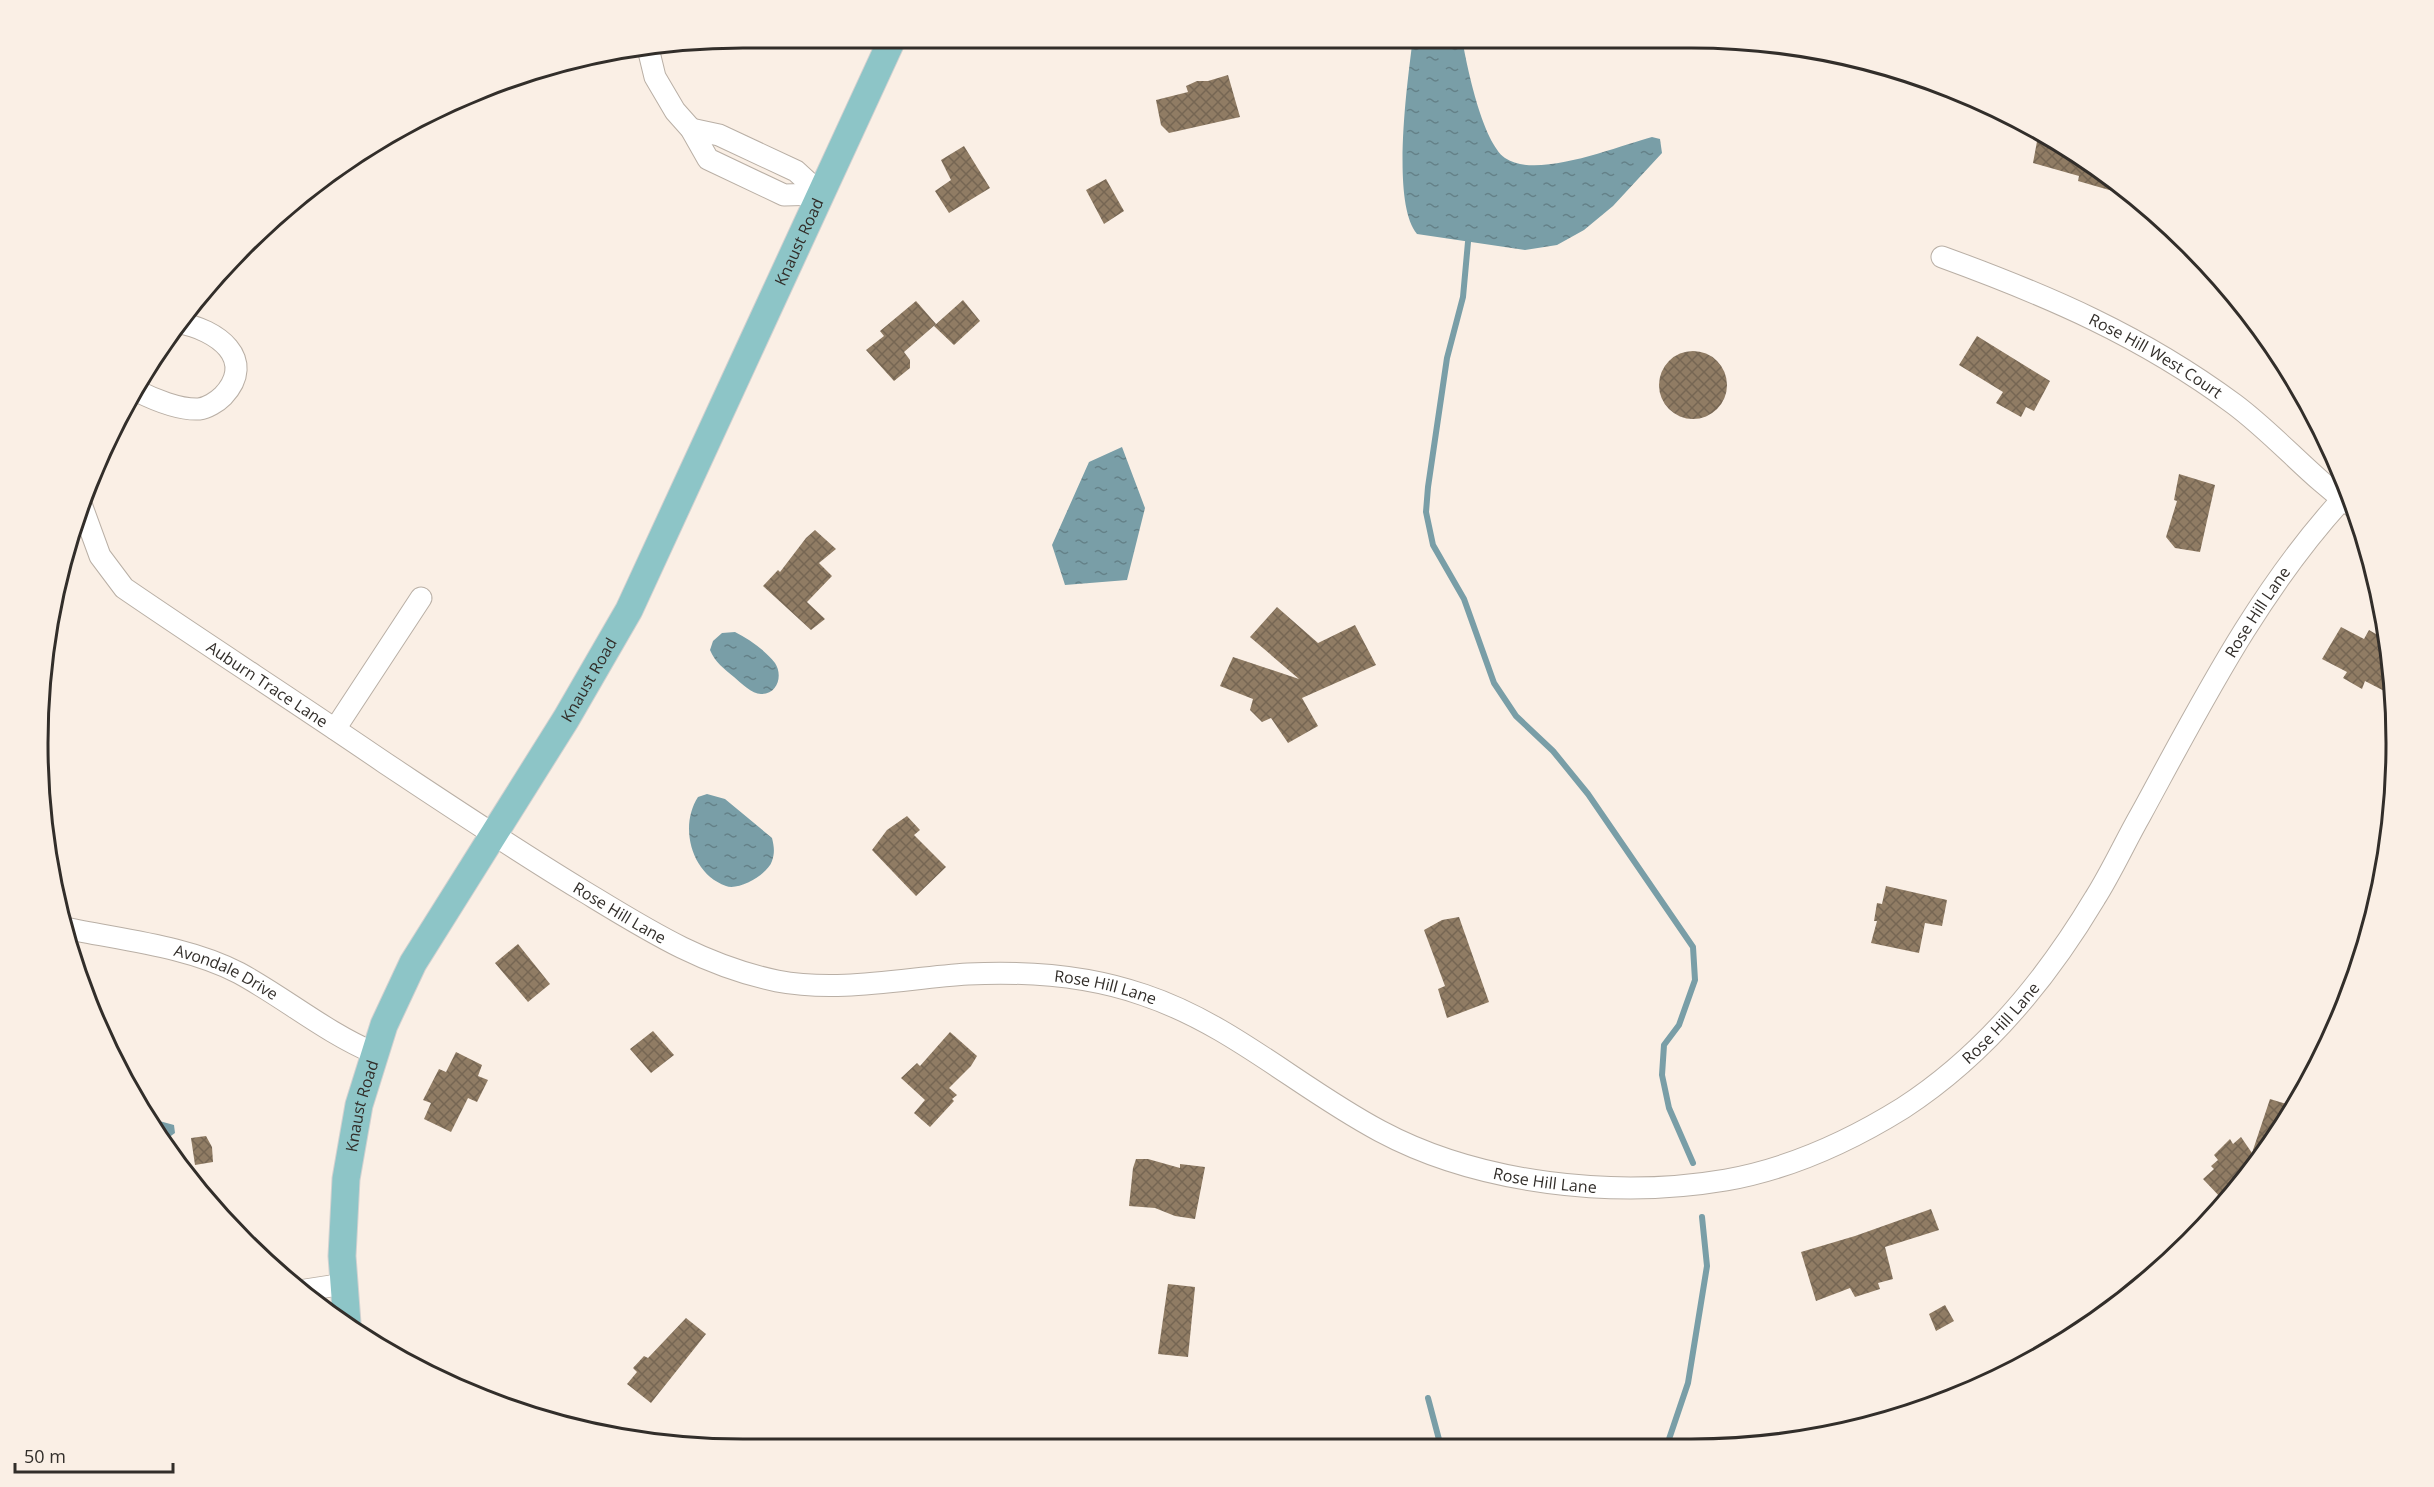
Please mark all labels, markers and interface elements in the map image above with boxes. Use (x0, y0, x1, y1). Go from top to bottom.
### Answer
street label: Knaust Road (769, 195, 828, 289)
street label: Rose Hill West Court (2085, 308, 2227, 403)
street label: Rose Hill Lane (2219, 562, 2295, 662)
street label: Knaust Road (556, 634, 622, 726)
street label: Auburn Trace Lane (202, 636, 332, 732)
street label: Rose Hill Lane (569, 876, 670, 949)
street label: Avondale Drive (172, 939, 283, 1005)
street label: Rose Hill Lane (1053, 965, 1160, 1010)
street label: Rose Hill Lane (1957, 978, 2044, 1069)
street label: Knaust Road (340, 1057, 383, 1154)
street label: Rose Hill Lane (1491, 1162, 1597, 1198)
scale bar (15, 1436, 172, 1474)
text: 50 m (24, 1444, 66, 1468)

